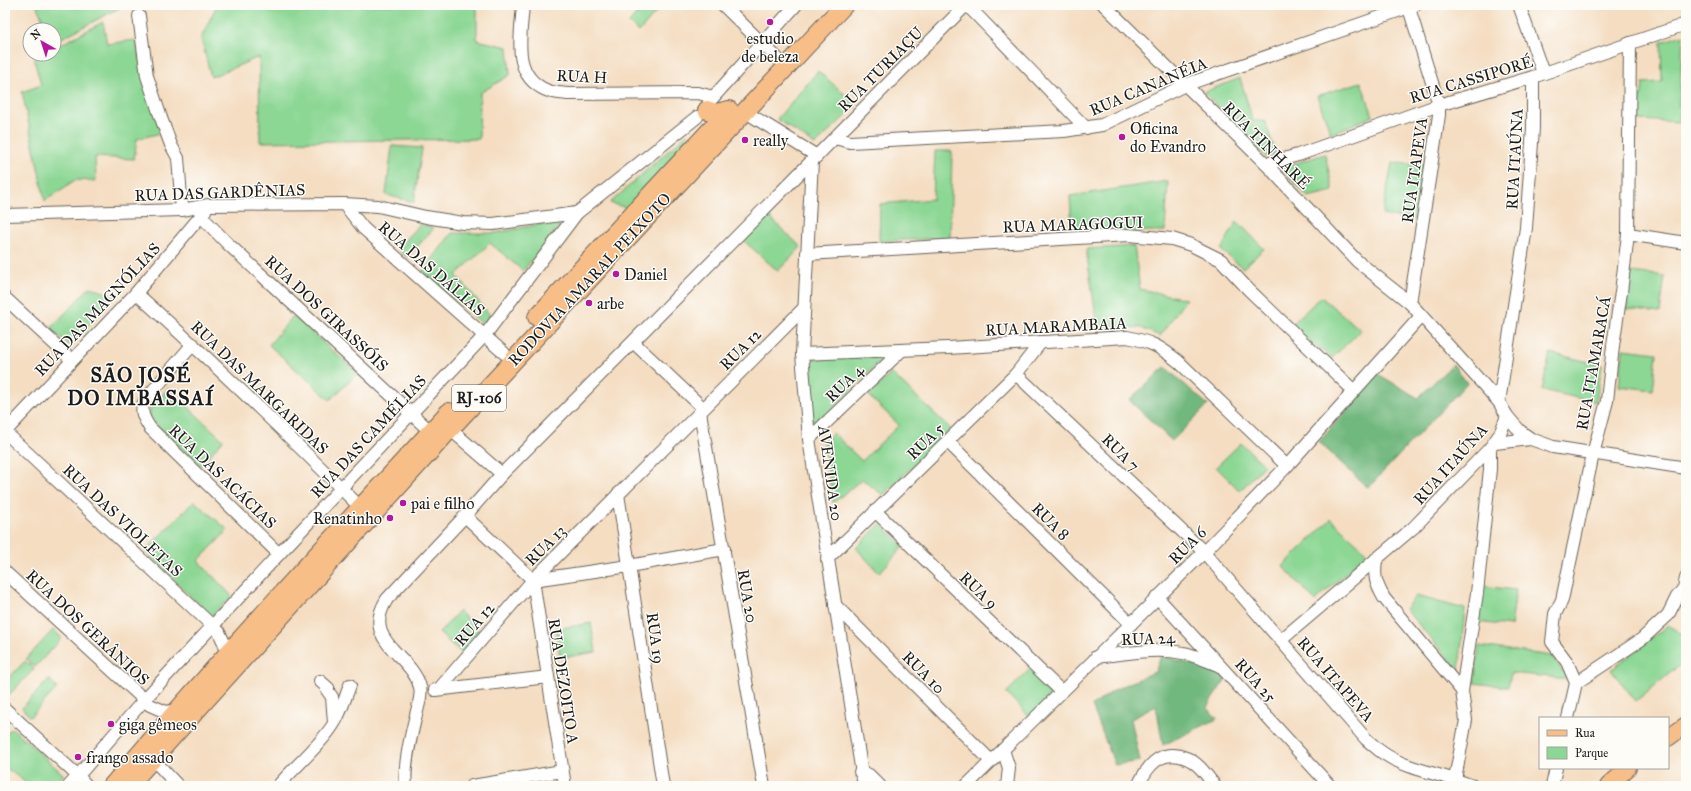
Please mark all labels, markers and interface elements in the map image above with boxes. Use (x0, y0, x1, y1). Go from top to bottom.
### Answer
marker: estudio de beleza (765, 17, 775, 27)
north arrow (22, 22, 62, 62)
street label: RUA TURIAÇU (834, 23, 927, 116)
text: N (28, 26, 44, 43)
place label: estudio de beleza (741, 29, 799, 66)
street label: RUA CASSIPORÉ (1407, 50, 1535, 107)
street label: RUA CANANÉIA (1086, 51, 1210, 120)
street label: RUA H (556, 66, 608, 87)
street label: RUA TINHARÉ (1219, 96, 1316, 193)
street label: RUA ITAÚNA (1500, 108, 1527, 210)
street label: RUA ITAPEVA (1398, 116, 1431, 224)
place label: Oficina do Evandro (1130, 119, 1206, 156)
place label: really (753, 131, 789, 150)
marker: Oficina do Evandro (1117, 132, 1127, 142)
marker: really (740, 135, 750, 145)
street label: RUA DAS GARDÊNIAS (134, 179, 306, 205)
street label: RODOVIA AMARAL PEIXOTO (504, 189, 675, 370)
street label: RUA MARAGOGUI (1002, 213, 1144, 236)
street label: RUA DAS DÁLIAS (375, 216, 489, 320)
street label: RUA DAS MAGNÓLIAS (29, 237, 164, 380)
street label: RUA DOS GIRASSÓIS (261, 250, 394, 375)
place label: Daniel (624, 265, 668, 284)
marker: Daniel (611, 269, 621, 279)
place label: arbe (597, 294, 625, 313)
street label: RUA ITAMARACÁ (1571, 294, 1615, 432)
marker: arbe (584, 298, 594, 308)
street label: RUA MARAMBAIA (985, 313, 1128, 340)
street label: RUA DAS MARGARIDAS (187, 317, 332, 458)
street label: RUA 12 (716, 324, 765, 374)
street label: RUA 4 (821, 360, 868, 406)
district label: SÃO JOSÉ DO IMBASSAÍ (67, 361, 215, 410)
street label: RUA DAS CAMÉLIAS (305, 370, 430, 502)
road number: RJ-106 (452, 385, 506, 411)
street label: RUA DAS ACÁCIAS (165, 419, 281, 533)
street label: RUA 5 (903, 419, 948, 464)
street label: RUA ITAÚNA (1408, 419, 1492, 508)
street label: AVENIDA 20 (814, 423, 847, 522)
street label: RUA 7 (1098, 430, 1143, 475)
street label: RUA DAS VIOLETAS (59, 460, 186, 581)
place label: pai e filho (410, 494, 474, 513)
marker: pai e filho (398, 498, 408, 508)
street label: RUA 8 (1028, 499, 1073, 544)
place label: Renatinho (313, 509, 382, 528)
marker: Renatinho (385, 513, 395, 523)
street label: RUA 13 (521, 521, 570, 570)
street label: RUA 6 (1165, 522, 1211, 568)
street label: RUA DOS GERÂNIOS (22, 565, 154, 689)
street label: RUA 20 (733, 568, 762, 624)
street label: RUA 9 (956, 568, 1002, 613)
street label: RUA 12 (450, 599, 498, 650)
street label: RUA 19 (642, 611, 669, 665)
street label: RUA DEZOITO A (544, 617, 583, 746)
street label: RUA 24 (1121, 628, 1176, 649)
street label: RUA ITAPEVA (1293, 633, 1378, 726)
street label: RUA 10 (898, 647, 949, 698)
street label: RUA 25 (1231, 655, 1281, 707)
place label: giga gêmeos (119, 715, 197, 735)
legend (1539, 717, 1669, 769)
marker: giga gêmeos (106, 719, 116, 729)
text: Rua (1575, 726, 1596, 740)
text: Parque (1575, 746, 1608, 761)
place label: frango assado (86, 748, 173, 768)
marker: frango assado (73, 752, 83, 762)

